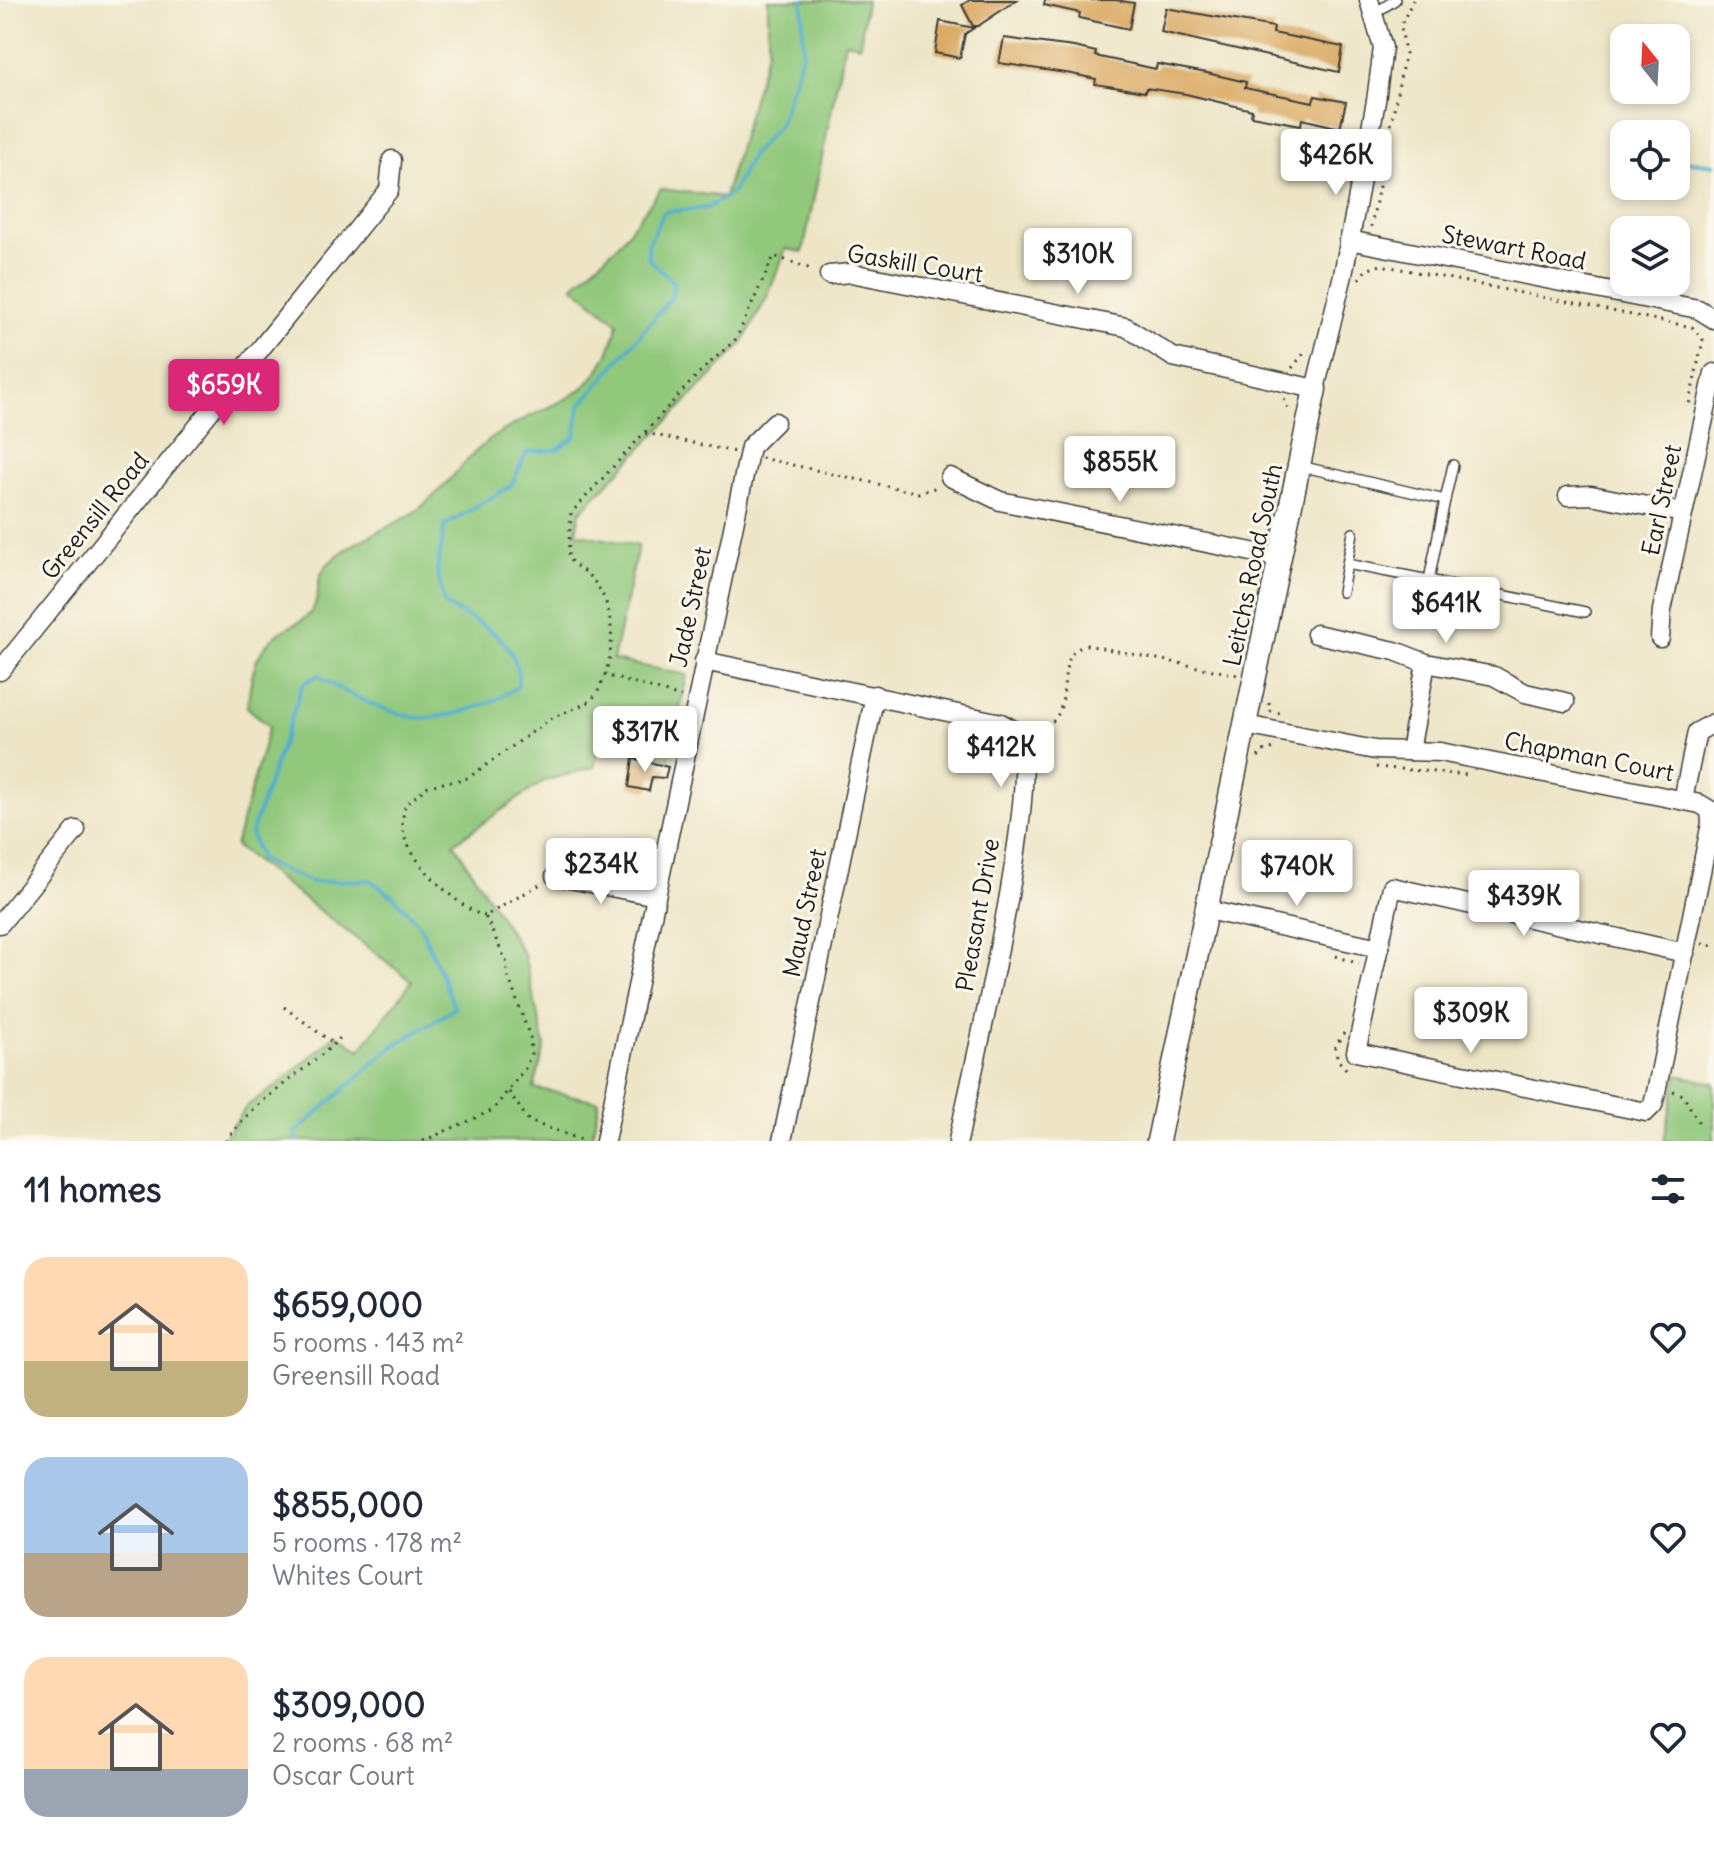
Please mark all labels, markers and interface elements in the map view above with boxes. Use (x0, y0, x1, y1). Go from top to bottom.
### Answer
north arrow (1610, 24, 1690, 104)
map controls (1610, 24, 1690, 296)
button: locate (1610, 120, 1690, 200)
pin: $426K (1280, 129, 1392, 197)
text: $426K (1299, 138, 1373, 171)
button: layers (1610, 216, 1690, 296)
street label: Stewart Road (1440, 218, 1589, 276)
pin: $310K (1022, 228, 1134, 296)
street label: Gaskill Court (845, 237, 985, 289)
text: $310K (1042, 237, 1114, 270)
pin: $659K (168, 359, 280, 427)
text: $659K (186, 368, 262, 401)
pin: $855K (1064, 436, 1176, 504)
street label: Earl Street (1635, 442, 1687, 558)
text: $855K (1082, 445, 1158, 478)
street label: Greensill Road (34, 446, 155, 585)
street label: Leitchs Road South (1216, 461, 1288, 669)
street label: Jade Street (663, 544, 717, 670)
pin: $641K (1390, 577, 1502, 645)
text: $641K (1411, 586, 1481, 619)
pin: $317K (589, 706, 701, 774)
text: $317K (611, 715, 679, 748)
pin: $412K (945, 721, 1057, 789)
street label: Chapman Court (1502, 725, 1677, 787)
text: $412K (966, 730, 1036, 763)
street label: Pleasant Drive (949, 836, 1005, 994)
pin: $234K (545, 838, 657, 906)
pin: $740K (1241, 840, 1353, 908)
street label: Maud Street (776, 846, 832, 980)
text: $234K (564, 847, 638, 880)
text: $740K (1260, 849, 1334, 882)
pin: $439K (1468, 870, 1580, 938)
text: $439K (1486, 879, 1562, 912)
pin: $309K (1415, 987, 1527, 1055)
text: $309K (1432, 996, 1510, 1029)
icon: filters (1646, 1167, 1690, 1211)
text: 11 homes (24, 1168, 161, 1211)
text: $659,000 (272, 1283, 423, 1326)
icon: home (88, 1289, 184, 1385)
icon: heart (1646, 1315, 1690, 1359)
text: 5 rooms · 143 m² (272, 1326, 464, 1359)
text: Greensill Road (272, 1359, 440, 1392)
text: $855,000 (272, 1483, 424, 1526)
icon: home (88, 1489, 184, 1585)
icon: heart (1646, 1515, 1690, 1559)
text: 5 rooms · 178 m² (272, 1526, 462, 1559)
text: Whites Court (272, 1559, 423, 1592)
text: $309,000 (272, 1683, 426, 1726)
icon: home (88, 1689, 184, 1785)
icon: heart (1646, 1715, 1690, 1759)
text: 2 rooms · 68 m² (272, 1726, 454, 1759)
text: Oscar Court (272, 1759, 415, 1792)

